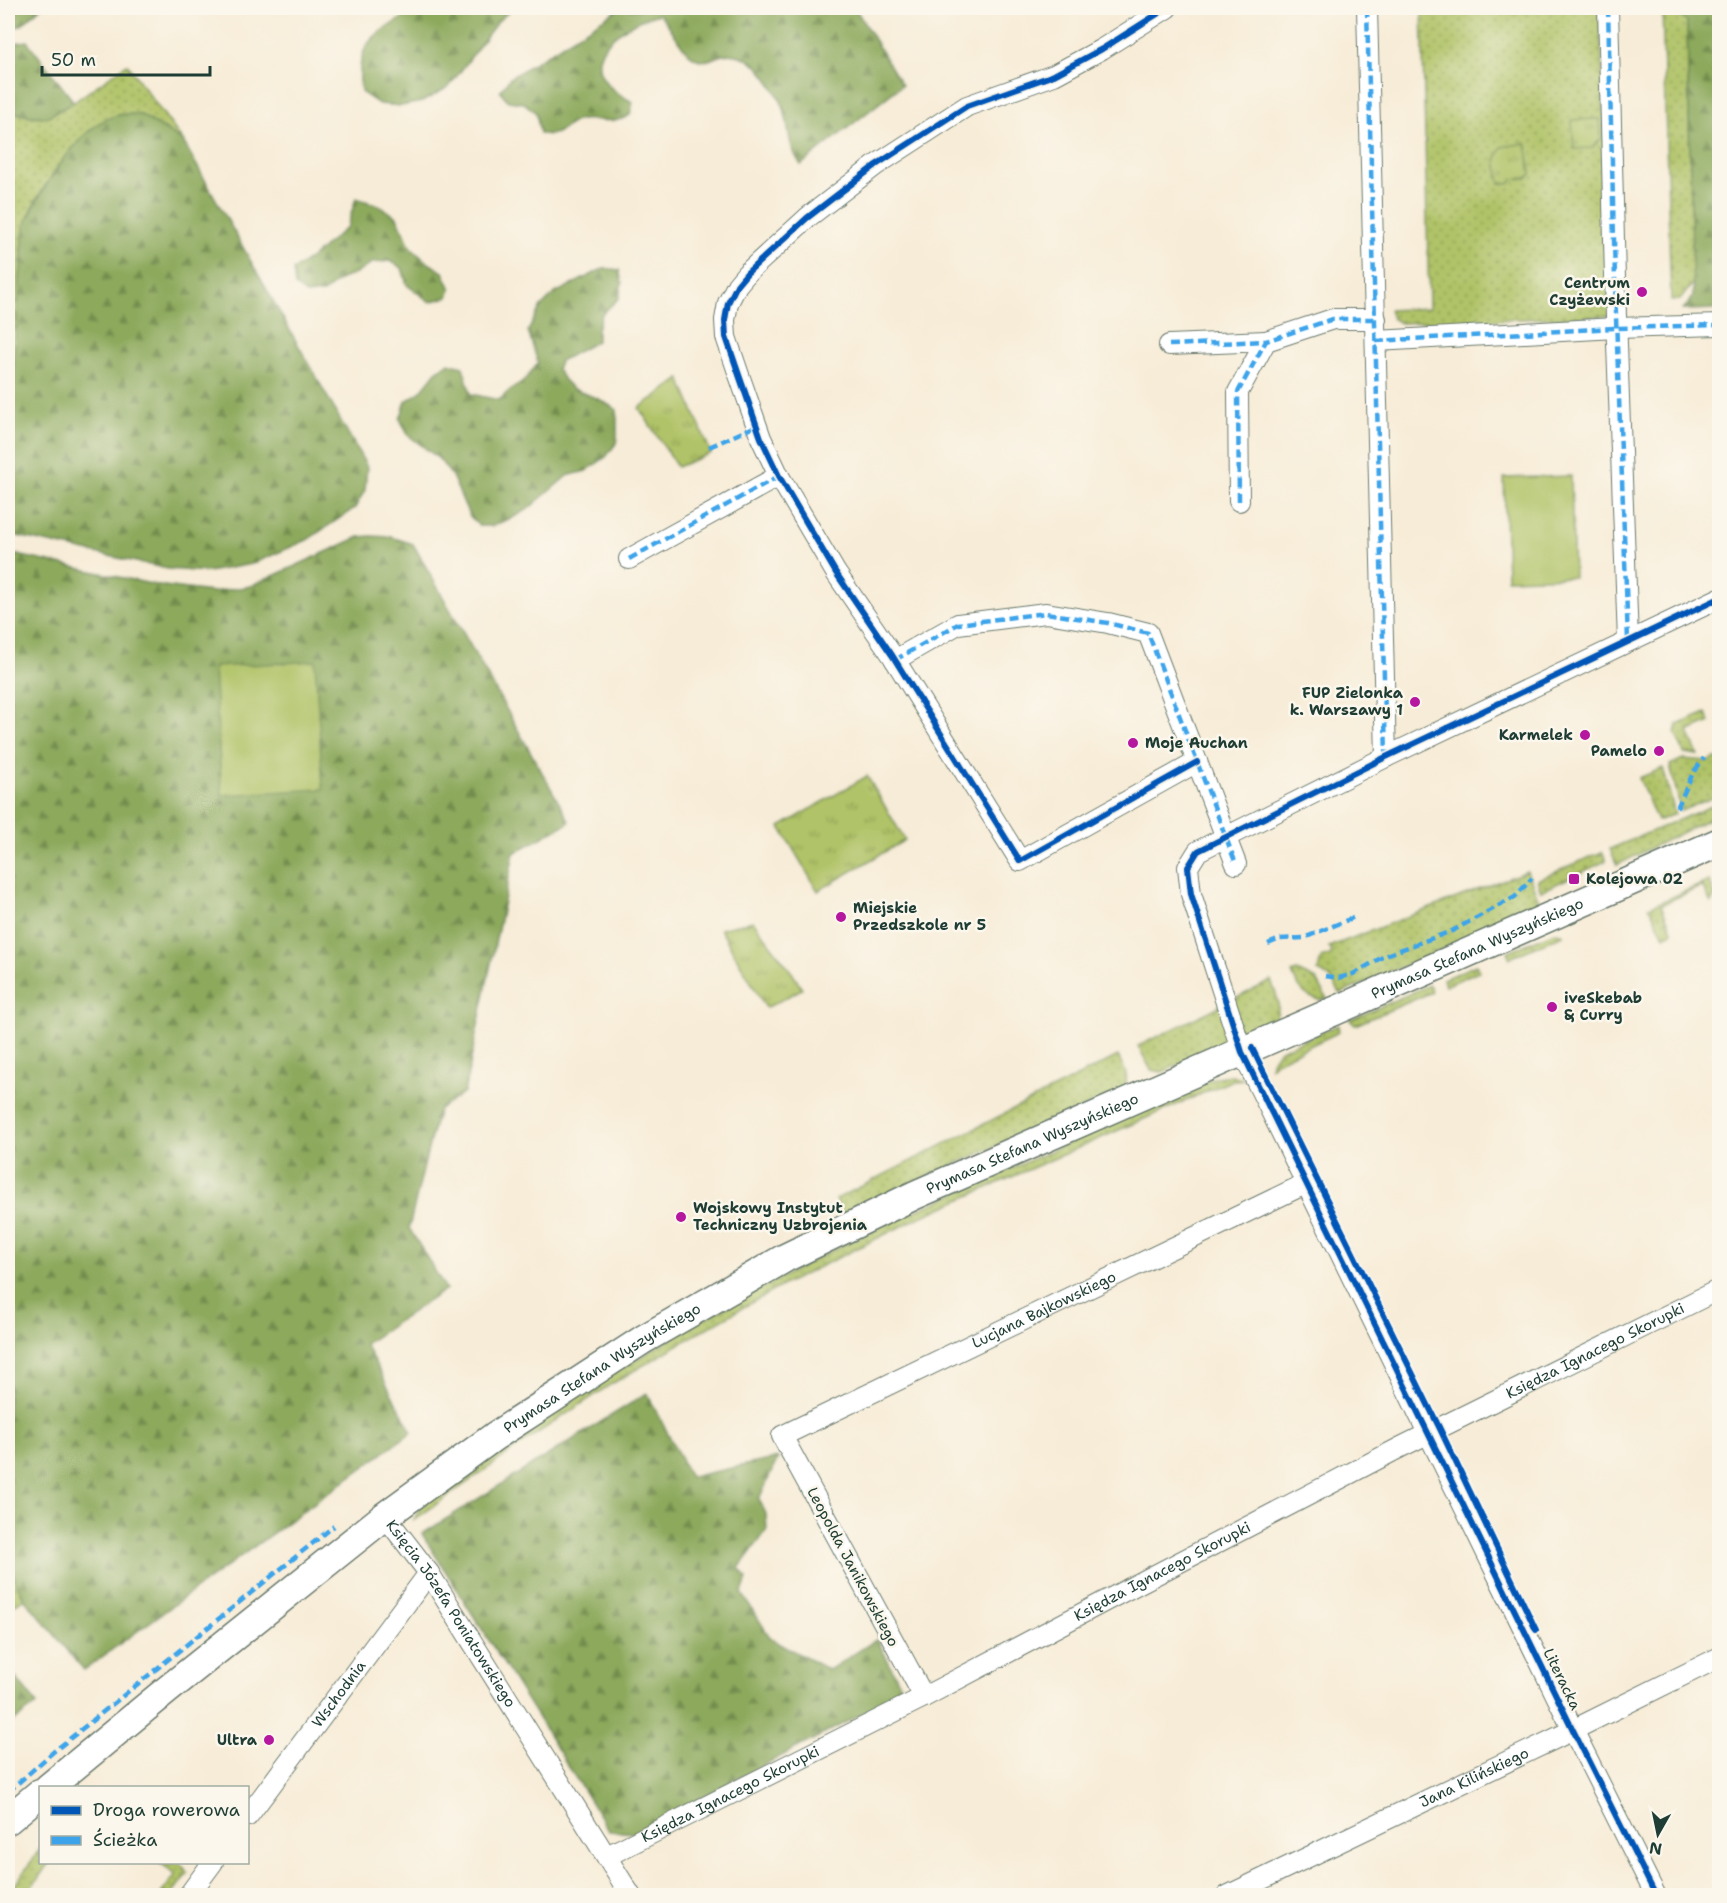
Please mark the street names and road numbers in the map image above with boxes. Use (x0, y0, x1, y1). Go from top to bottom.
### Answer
street label: Prymasa Stefana Wyszyńskiego (1368, 893, 1587, 1004)
street label: Prymasa Stefana Wyszyńskiego (923, 1088, 1142, 1199)
street label: Lucjana Bajkowskiego (969, 1266, 1119, 1353)
street label: Prymasa Stefana Wyszyńskiego (500, 1298, 705, 1438)
street label: Księdza Ignacego Skorupki (1503, 1298, 1688, 1403)
street label: Leopolda Janikowskiego (802, 1484, 904, 1650)
street label: Księcia Józefa Poniatowskiego (382, 1516, 521, 1711)
street label: Księdza Ignacego Skorupki (1070, 1517, 1254, 1626)
street label: Literacka (1538, 1645, 1586, 1714)
street label: Wschodnia (307, 1656, 371, 1732)
street label: Księdza Ignacego Skorupki (638, 1741, 823, 1847)
street label: Jana Kilińskiego (1416, 1743, 1532, 1812)

